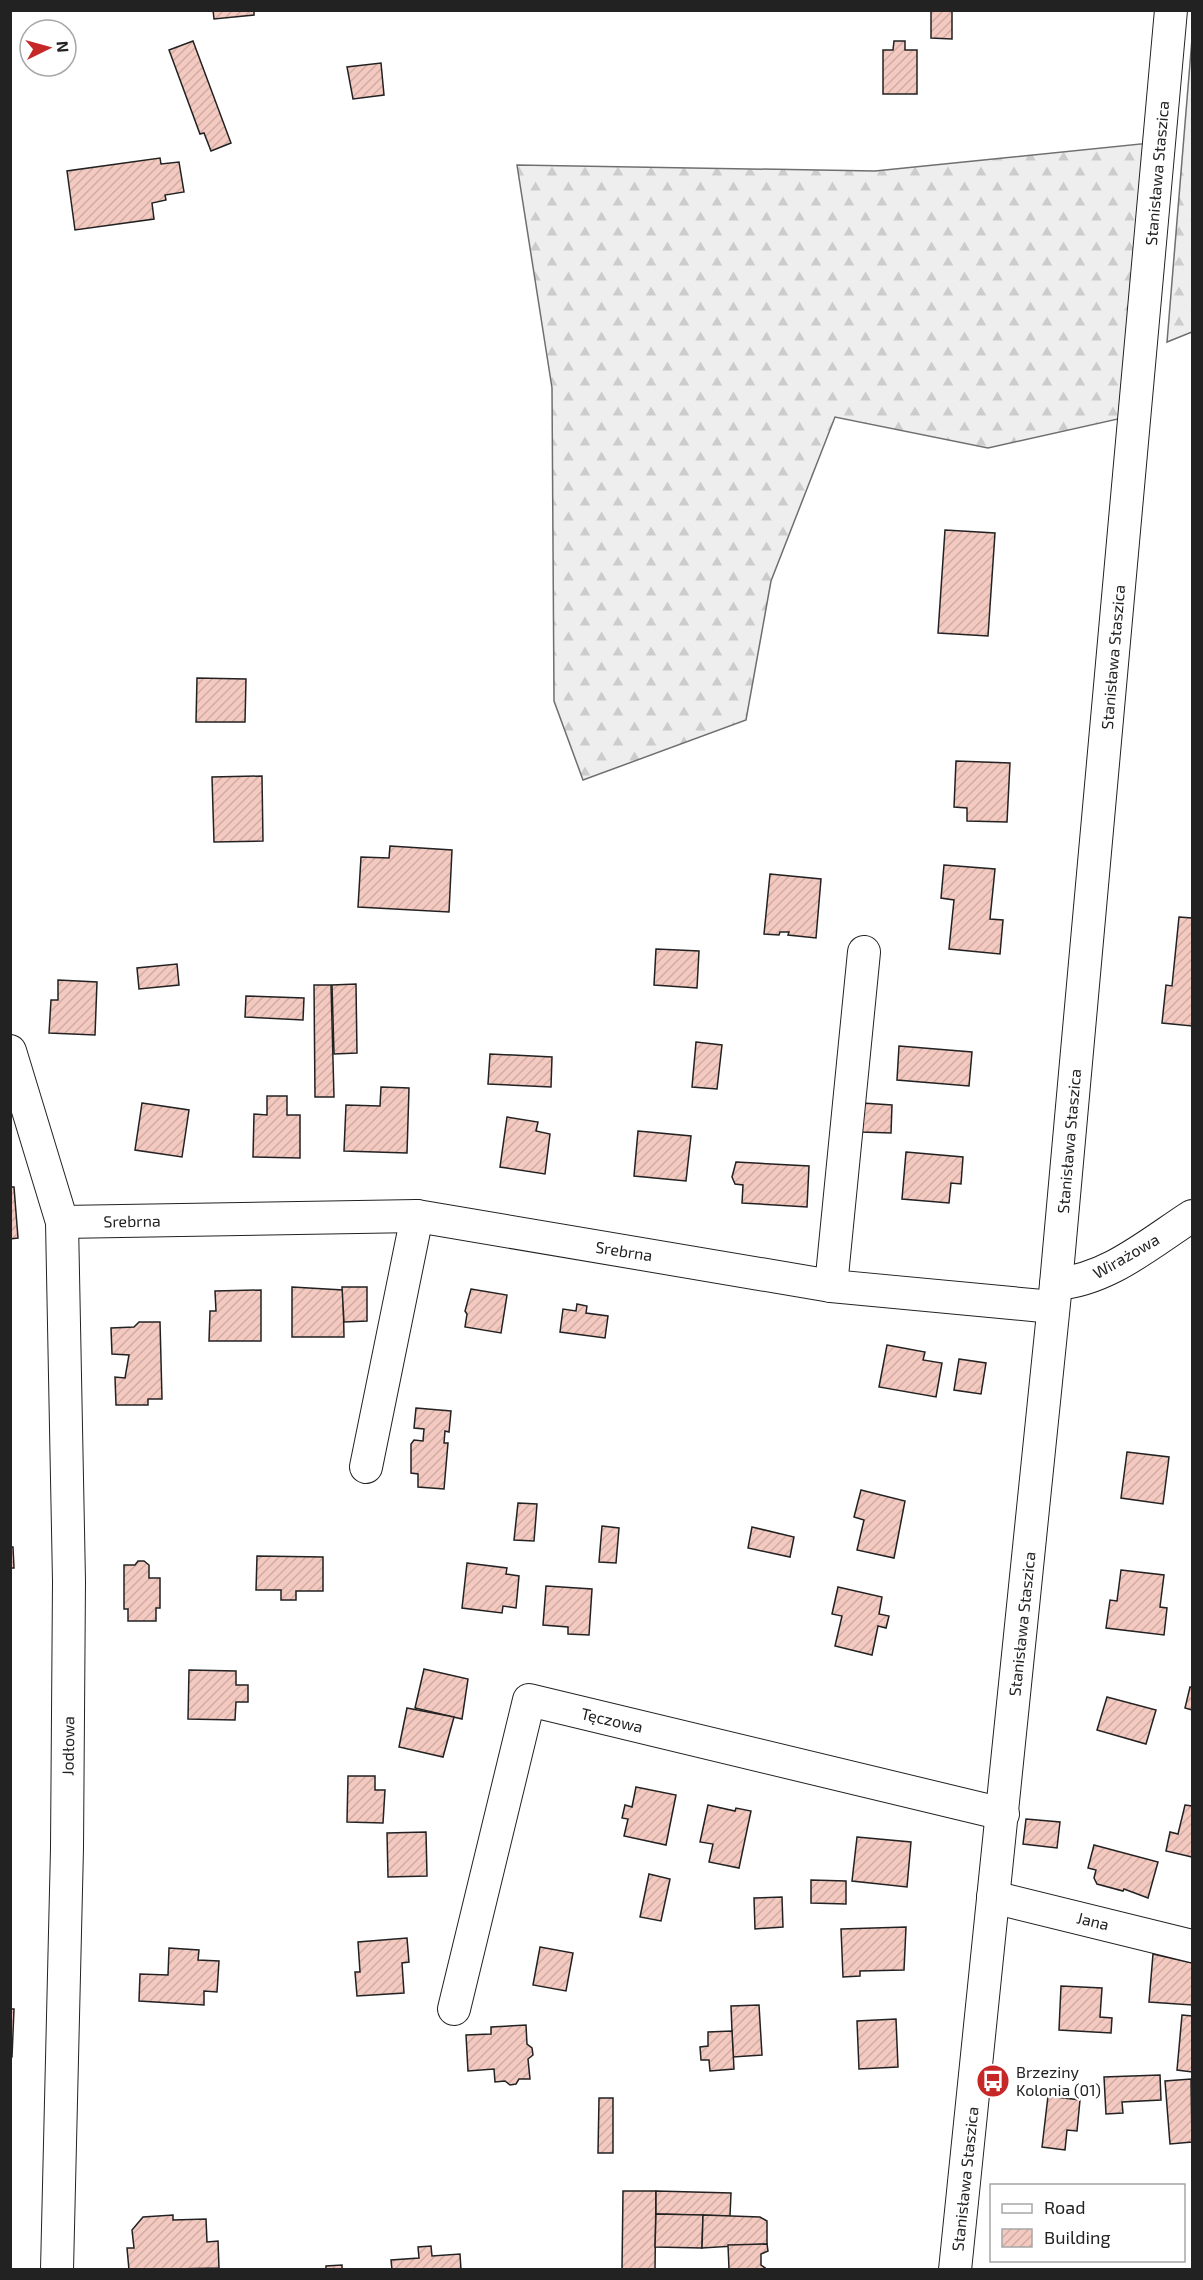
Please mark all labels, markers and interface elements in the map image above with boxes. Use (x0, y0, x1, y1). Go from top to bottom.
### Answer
north arrow (18, 18, 78, 78)
text: N (53, 40, 73, 53)
street label: Stanisława Staszica (1141, 100, 1172, 246)
street label: Stanisława Staszica (1097, 584, 1128, 730)
street label: Stanisława Staszica (1053, 1068, 1084, 1214)
street label: Srebrna (103, 1211, 161, 1230)
street label: Wirażowa (1089, 1229, 1162, 1282)
street label: Srebrna (594, 1237, 654, 1264)
street label: Stanisława Staszica (1004, 1551, 1039, 1697)
street label: Tęczowa (579, 1703, 645, 1736)
street label: Jodłowa (57, 1716, 78, 1776)
street label: Jana (1075, 1907, 1111, 1934)
place label: Brzeziny Kolonia (01) (1016, 2062, 1101, 2099)
bus stop icon: Brzeziny Kolonia (01) (975, 2063, 1011, 2099)
street label: Stanisława Staszica (947, 2106, 982, 2252)
legend (990, 2184, 1185, 2262)
text: Road (1044, 2196, 1085, 2218)
text: Building (1044, 2226, 1111, 2248)

